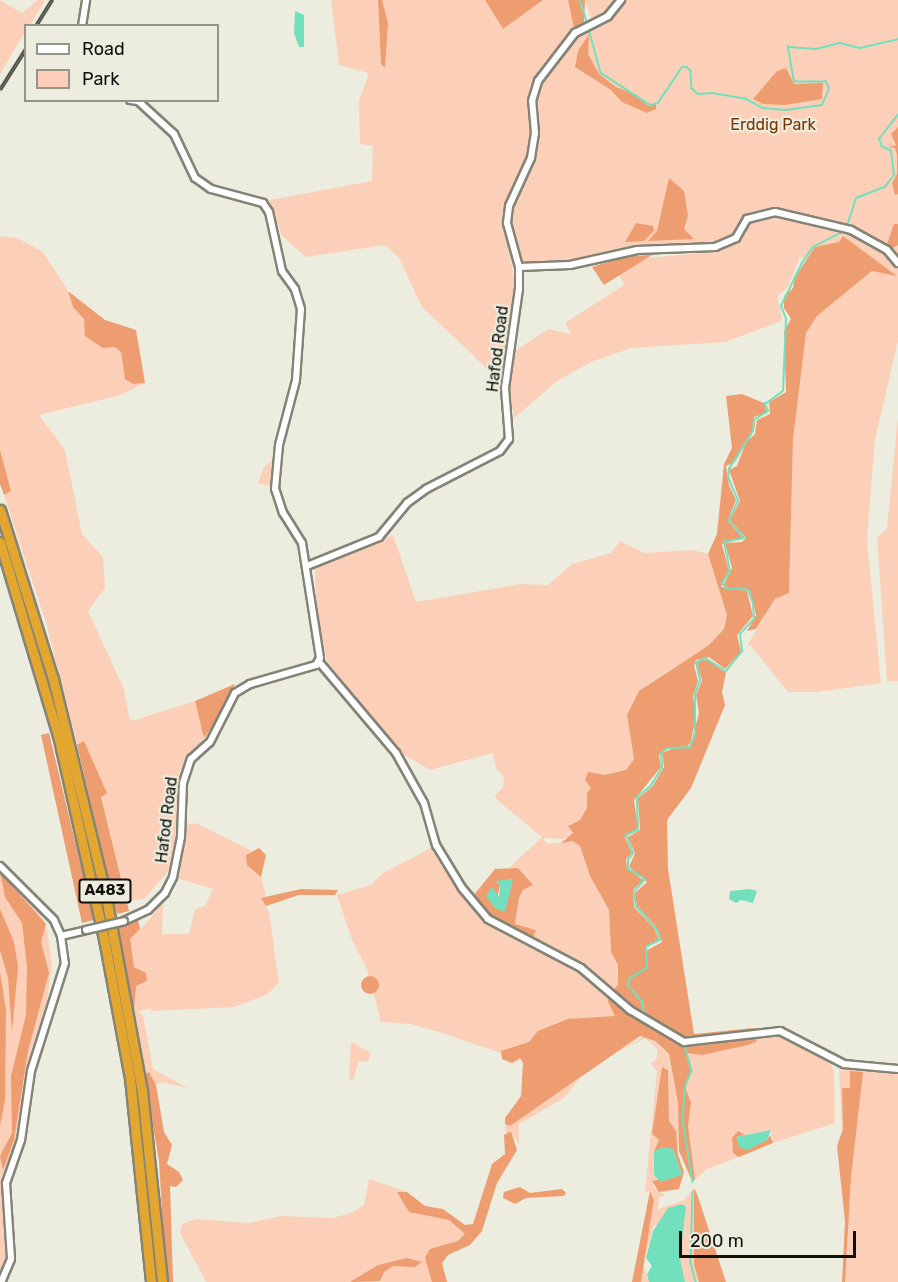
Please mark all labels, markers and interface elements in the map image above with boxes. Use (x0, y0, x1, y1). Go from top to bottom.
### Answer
legend (24, 24, 219, 102)
text: Road (82, 38, 125, 60)
text: Park (82, 68, 119, 90)
park label: Erddig Park (730, 115, 816, 135)
street label: Hafod Road (483, 305, 513, 393)
street label: Hafod Road (152, 776, 182, 864)
road number: A483 (78, 879, 132, 903)
scale bar (682, 1219, 859, 1257)
text: 200 m (690, 1230, 744, 1252)

